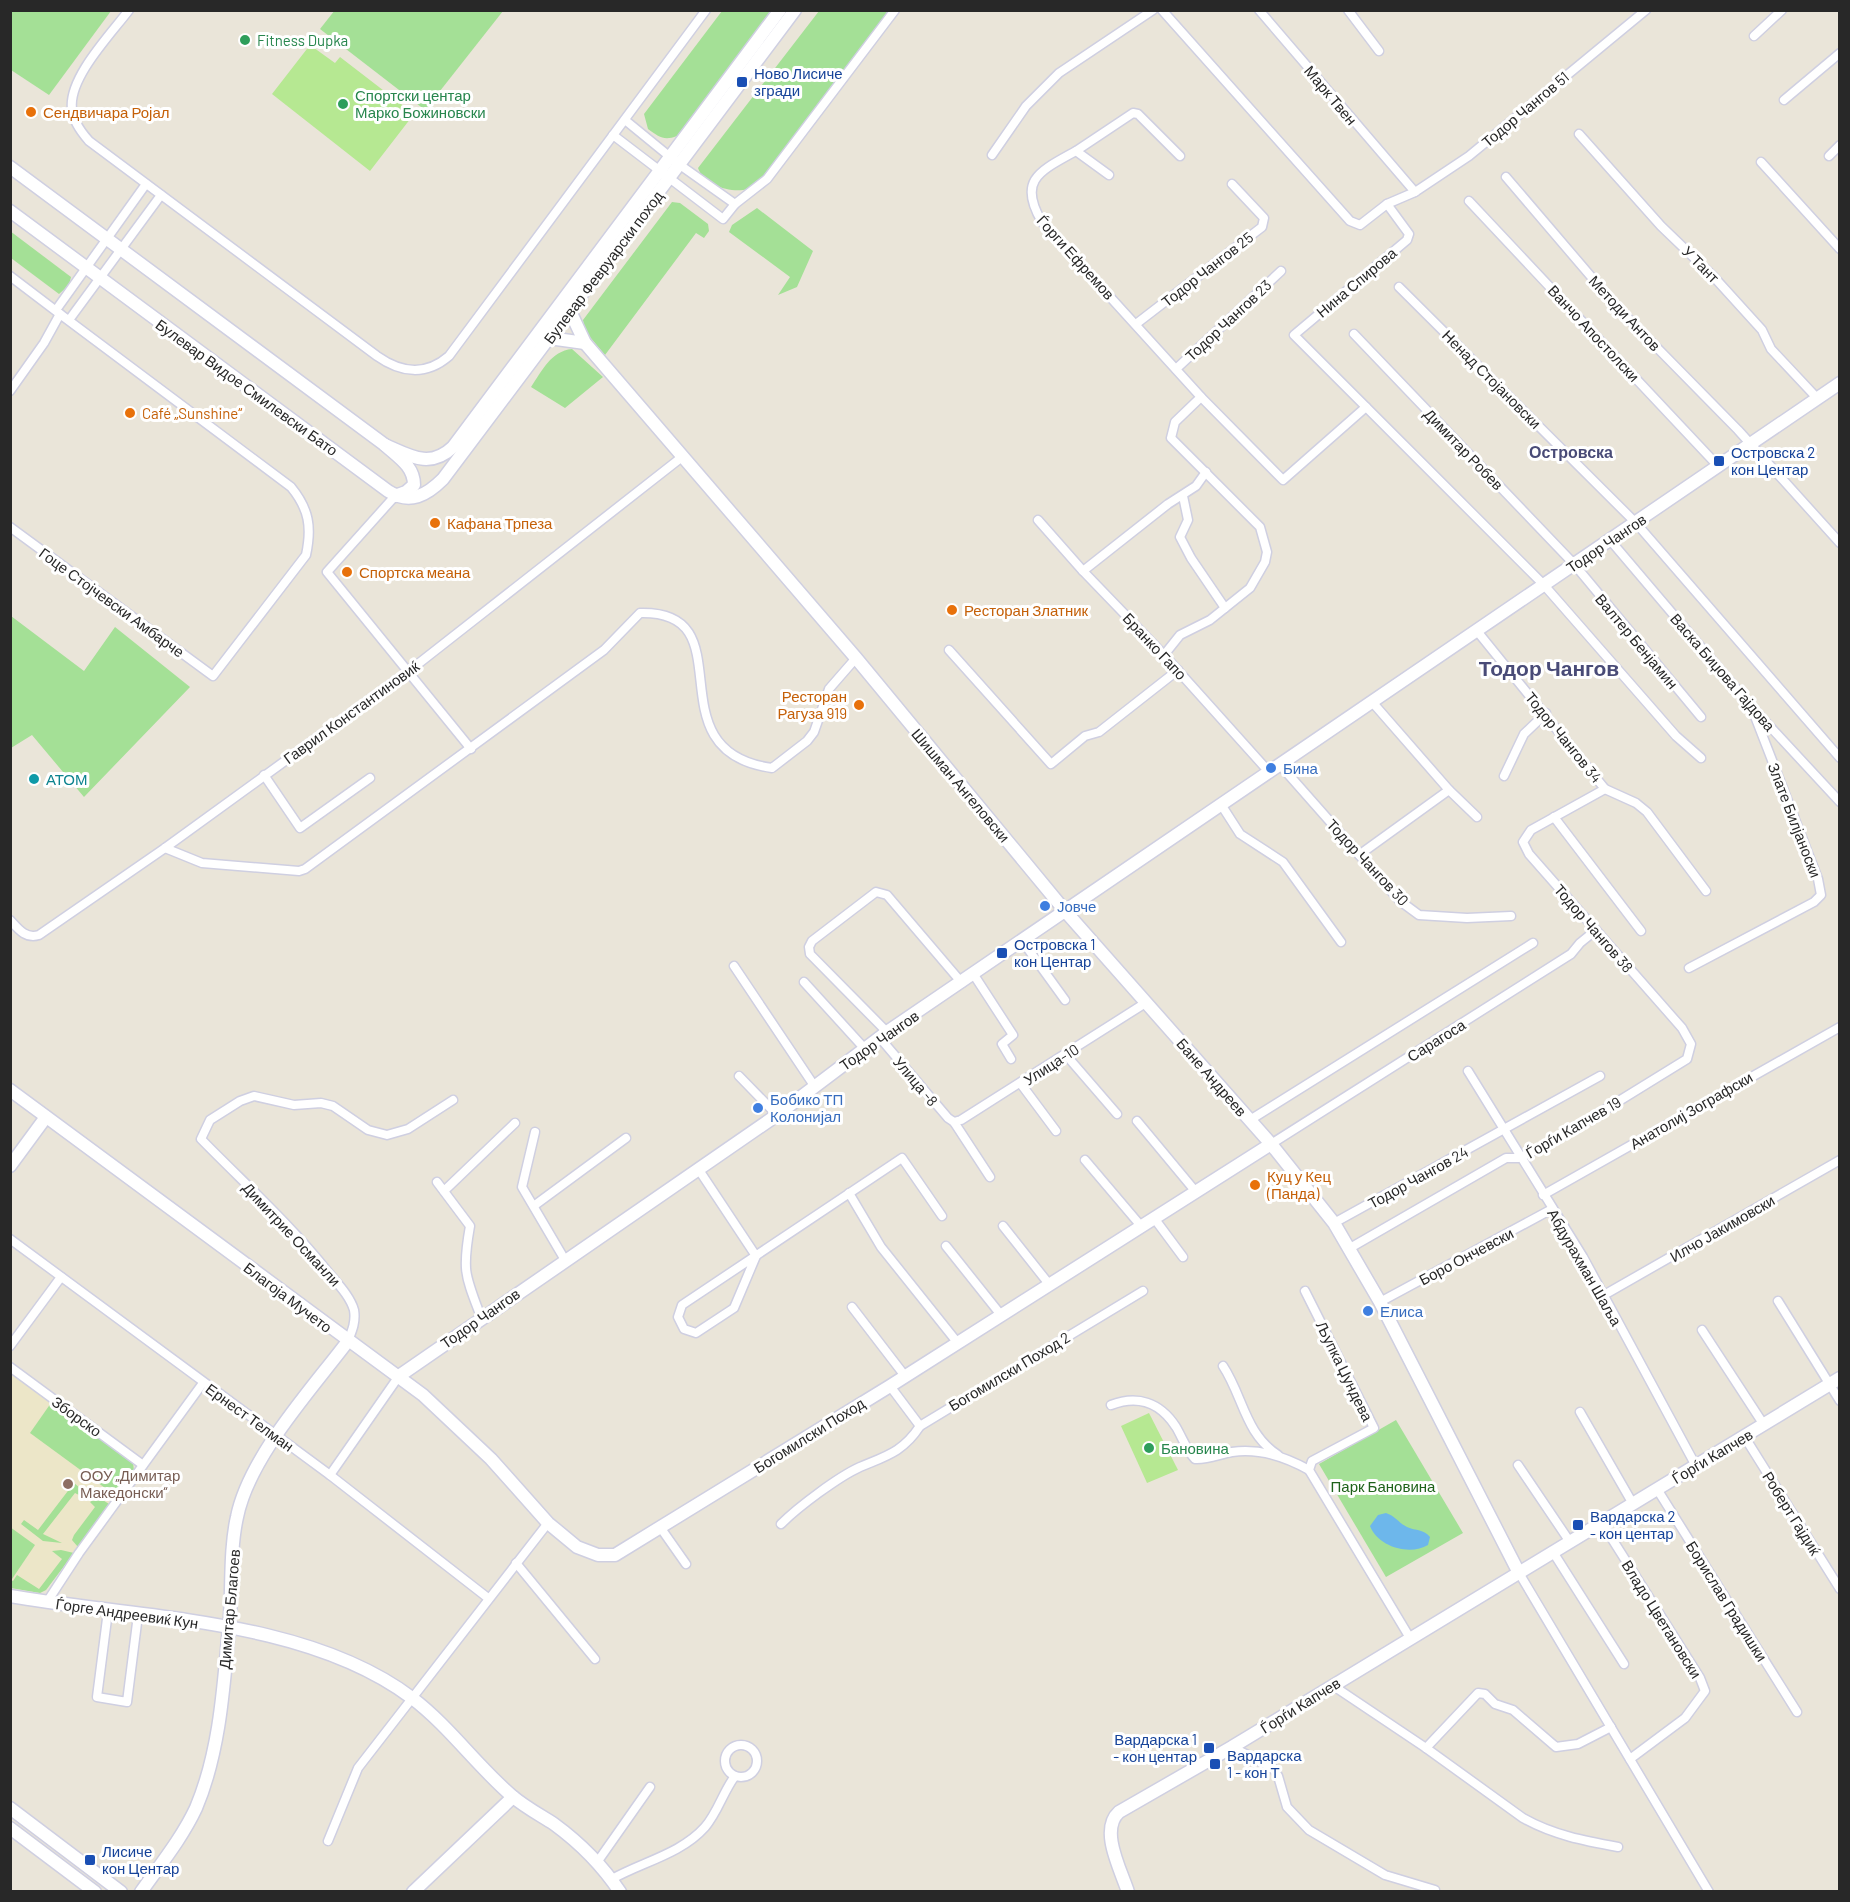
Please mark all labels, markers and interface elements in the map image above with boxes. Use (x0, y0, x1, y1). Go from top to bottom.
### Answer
place label: Fitness Dupka (257, 31, 348, 49)
marker: Fitness Dupka (238, 33, 252, 47)
street label: Марк Твен (1301, 62, 1361, 128)
place label: Ново Лисиче згради (754, 64, 843, 99)
street label: Тодор Чангов 51 (1478, 67, 1572, 151)
marker: Ново Лисиче згради (735, 75, 749, 89)
place label: Спортски центар Марко Божиновски (355, 86, 486, 121)
marker: Спортски центар Марко Божиновски (336, 97, 350, 111)
place label: Сендвичара Ројал (43, 103, 170, 121)
marker: Сендвичара Ројал (24, 105, 38, 119)
street label: Булевар Февруарски поход (540, 187, 667, 347)
street label: Ѓорги Ефремов (1033, 211, 1119, 303)
street label: Тодор Чангов 25 (1158, 228, 1256, 310)
street label: У Тант (1679, 242, 1723, 286)
street label: Нина Спирова (1312, 243, 1400, 321)
street label: Методи Антов (1585, 272, 1665, 355)
street label: Тодор Чангов 23 (1181, 275, 1275, 365)
street label: Ванчо Апостолски (1545, 281, 1643, 385)
street label: Булевар Видое Смилевски Бато (152, 315, 342, 459)
street label: Ненад Стојановски (1439, 326, 1545, 432)
place label: Café „Sunshine“ (142, 404, 242, 422)
street label: Димитар Робев (1421, 405, 1507, 493)
marker: Café „Sunshine“ (123, 406, 137, 420)
district label: Островска (1529, 442, 1613, 461)
place label: Островска 2 кон Центар (1731, 443, 1815, 478)
marker: Островска 2 кон Центар (1712, 454, 1726, 468)
street label: Тодор Чангов (1563, 510, 1649, 576)
place label: Кафана Трпеза (447, 514, 553, 532)
marker: Кафана Трпеза (428, 516, 442, 530)
street label: Гоце Стојчевски Амбарче (36, 543, 188, 661)
place label: Спортска меана (359, 563, 471, 581)
marker: Спортска меана (340, 565, 354, 579)
street label: Валтер Бенјамин (1592, 590, 1682, 692)
place label: Ресторан Златник (964, 601, 1089, 619)
marker: Ресторан Златник (945, 603, 959, 617)
street label: Бранко Гапо (1119, 609, 1191, 683)
street label: Васка Биџова Гајдова (1667, 609, 1780, 735)
district label: Тодор Чангов (1479, 655, 1619, 680)
street label: Гаврил Константиновиќ (280, 657, 423, 767)
place label: Ресторан Рагуза 919 (777, 687, 847, 722)
street label: Тодор Чангов 34 (1522, 688, 1606, 786)
marker: Ресторан Рагуза 919 (852, 698, 866, 712)
street label: Шишман Ангеловски (908, 724, 1014, 846)
place label: Бина (1283, 759, 1319, 777)
street label: Злате Билјаноски (1765, 760, 1825, 880)
marker: Бина (1264, 761, 1278, 775)
place label: АТОМ (46, 770, 87, 788)
marker: АТОМ (27, 772, 41, 786)
street label: Тодор Чангов 30 (1323, 815, 1413, 909)
street label: Тодор Чангов 38 (1551, 880, 1637, 976)
place label: Јовче (1057, 897, 1096, 915)
marker: Јовче (1038, 899, 1052, 913)
place label: Островска 1 кон Центар (1014, 935, 1096, 970)
marker: Островска 1 кон Центар (995, 946, 1009, 960)
street label: Тодор Чангов (836, 1006, 922, 1074)
street label: Сарагоса (1404, 1015, 1469, 1065)
street label: Бане Андреев (1173, 1034, 1251, 1120)
street label: Улица-10 (1020, 1040, 1082, 1088)
street label: Улица -8 (890, 1052, 942, 1110)
street label: Анатолиј Зографски (1626, 1067, 1756, 1153)
place label: Бобико ТП Колонијал (770, 1090, 843, 1125)
street label: Ѓорѓи Капчев 19 (1522, 1092, 1624, 1162)
marker: Бобико ТП Колонијал (751, 1101, 765, 1115)
street label: Тодор Чангов 24 (1365, 1142, 1471, 1212)
place label: Куц у Кец (Панда) (1266, 1167, 1331, 1202)
street label: Димитрие Османли (239, 1178, 345, 1290)
marker: Куц у Кец (Панда) (1248, 1178, 1262, 1192)
street label: Илчо Јакимовски (1666, 1191, 1778, 1265)
street label: Абдурахман Шаља (1544, 1205, 1626, 1329)
street label: Боро Ончевски (1416, 1224, 1516, 1288)
street label: Благоја Мучето (240, 1258, 336, 1336)
street label: Тодор Чангов (437, 1284, 523, 1352)
place label: Елиса (1380, 1302, 1424, 1320)
marker: Елиса (1361, 1304, 1375, 1318)
street label: Љупка Џундева (1313, 1318, 1377, 1425)
street label: Богомилски Поход 2 (945, 1328, 1073, 1414)
street label: Ернест Телман (203, 1379, 297, 1455)
street label: Зборско (49, 1392, 105, 1440)
street label: Богомилски Поход (750, 1393, 868, 1476)
street label: Ѓорѓи Капчев (1668, 1425, 1756, 1487)
place label: Бановина (1161, 1439, 1229, 1457)
marker: Бановина (1142, 1441, 1156, 1455)
place label: ООУ „Димитар Македонски“ (80, 1466, 180, 1501)
street label: Роберт Гајдиќ (1759, 1468, 1825, 1558)
marker: ООУ „Димитар Македонски“ (61, 1477, 75, 1491)
park label: Парк Бановина (1331, 1477, 1436, 1495)
place label: Вардарска 2 - кон центар (1590, 1507, 1676, 1542)
marker: Вардарска 2 - кон центар (1571, 1518, 1585, 1532)
street label: Борислав Градишки (1683, 1537, 1771, 1665)
street label: Димитар Благоев (215, 1548, 243, 1670)
street label: Владо Цветановски (1618, 1557, 1706, 1681)
street label: Ѓорге Андреевиќ Кун (55, 1594, 199, 1632)
street label: Ѓорѓи Капчев (1257, 1673, 1343, 1737)
place label: Вардарска 1 - кон центар (1113, 1730, 1197, 1765)
marker: Вардарска 1 - кон центар (1202, 1741, 1216, 1755)
place label: Вардарска 1 - кон Т (1227, 1746, 1302, 1781)
marker: Вардарска 1 - кон Т (1208, 1757, 1222, 1771)
place label: Лисиче кон Центар (102, 1842, 179, 1877)
marker: Лисиче кон Центар (83, 1853, 97, 1867)

